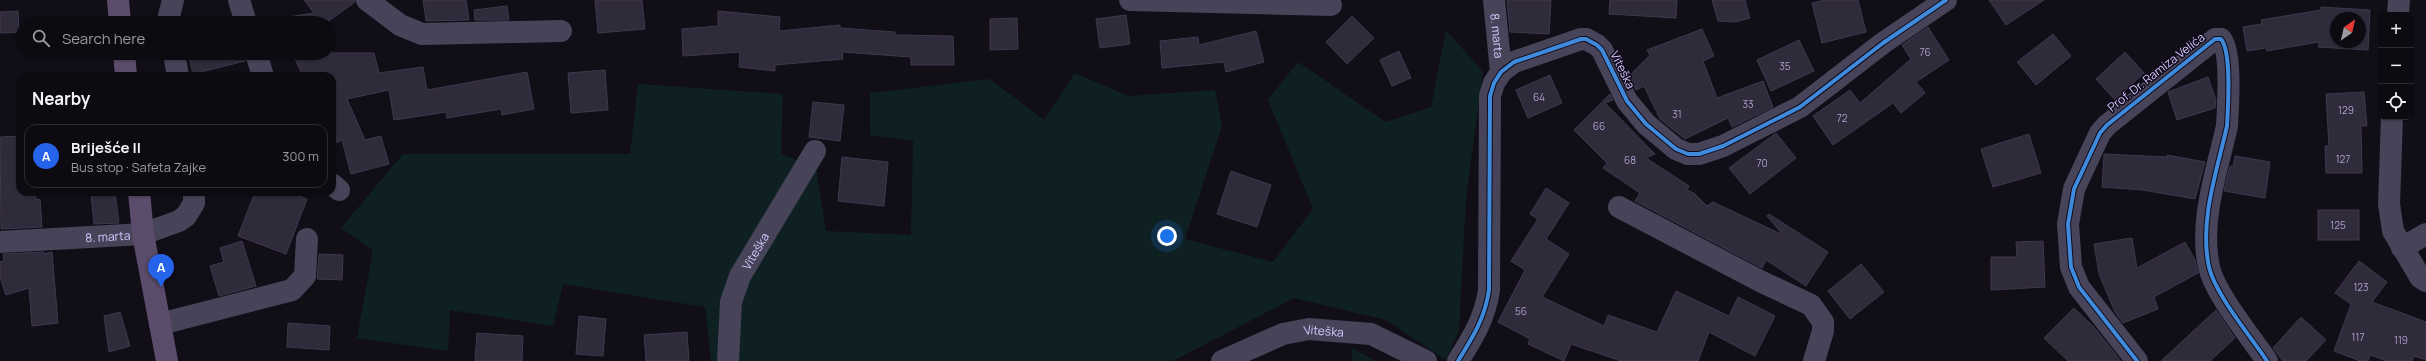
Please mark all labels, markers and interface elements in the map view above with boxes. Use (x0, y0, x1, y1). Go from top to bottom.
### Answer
north arrow (2330, 12, 2366, 48)
map controls (2378, 12, 2414, 120)
button: + (2378, 12, 2414, 48)
street label: 8. marta (1487, 13, 1508, 59)
search box (16, 16, 336, 60)
icon: search (30, 27, 52, 49)
text: Search here (62, 28, 145, 49)
street label: Prof. Dr. Ramiza Velića (2104, 29, 2208, 115)
house number: 76 (1919, 45, 1931, 59)
street label: Viteška (1607, 48, 1639, 92)
button: − (2378, 48, 2414, 84)
house number: 35 (1779, 59, 1791, 73)
button: locate (2378, 84, 2414, 120)
text: Nearby (32, 87, 90, 110)
house number: 64 (1533, 90, 1545, 104)
house number: 33 (1742, 97, 1754, 111)
house number: 129 (2338, 103, 2354, 117)
house number: 31 (1672, 107, 1682, 121)
house number: 72 (1837, 111, 1848, 125)
house number: 66 (1593, 119, 1605, 133)
text: Briješće II (71, 137, 141, 158)
text: A (42, 147, 50, 165)
text: 300 m (282, 147, 319, 165)
house number: 127 (2336, 152, 2350, 166)
house number: 68 (1624, 153, 1636, 167)
house number: 70 (1756, 156, 1768, 170)
text: Bus stop · Safeta Zajke (71, 158, 206, 176)
house number: 125 (2330, 218, 2346, 232)
street label: 8. marta (85, 226, 131, 246)
your location (1157, 226, 1177, 246)
street label: Viteška (737, 229, 773, 272)
pin: A (148, 254, 174, 287)
house number: 123 (2353, 280, 2369, 294)
house number: 56 (1515, 304, 1527, 318)
street label: Viteška (1302, 320, 1345, 340)
house number: 117 (2352, 330, 2364, 344)
house number: 119 (2394, 333, 2408, 347)

